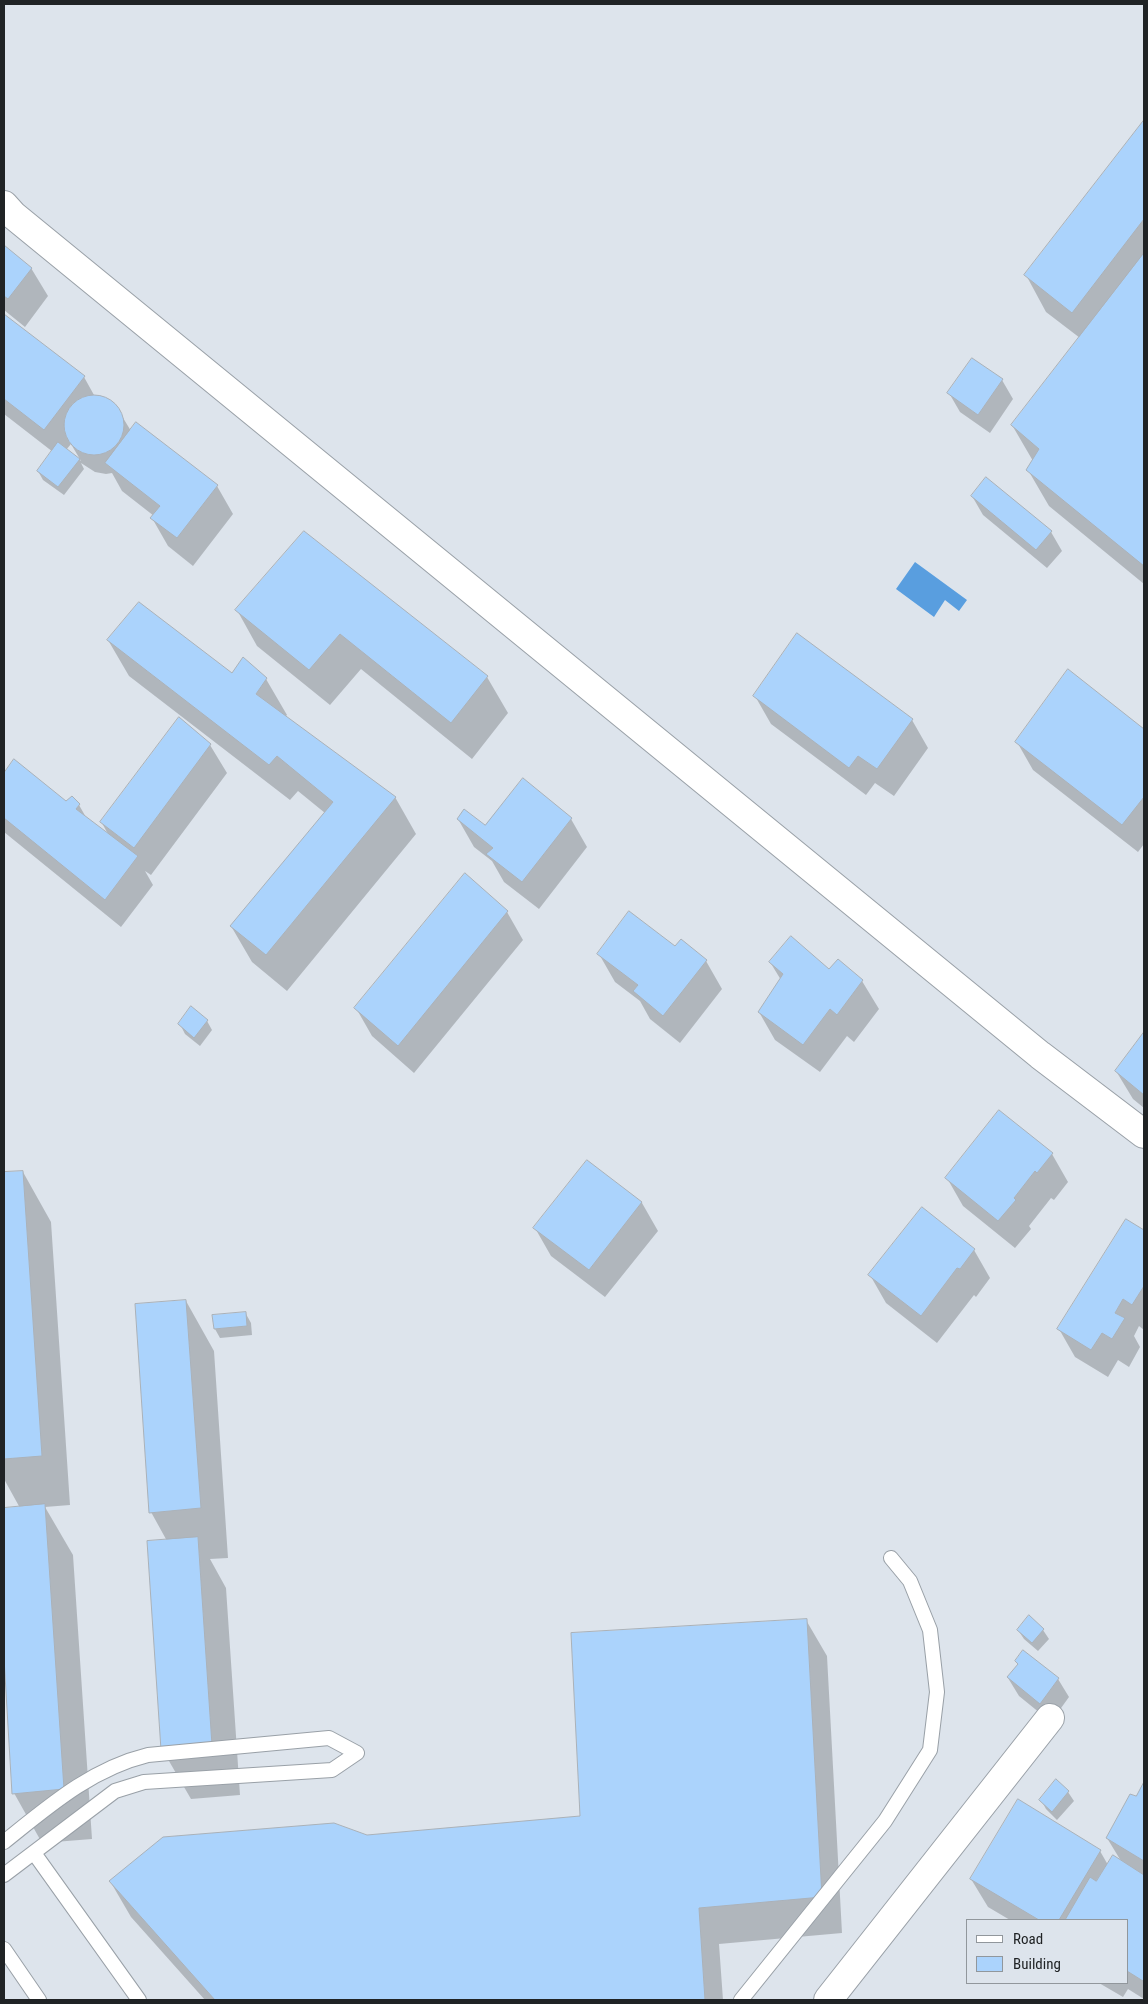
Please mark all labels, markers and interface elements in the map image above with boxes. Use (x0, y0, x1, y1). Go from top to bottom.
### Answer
legend (966, 1919, 1128, 1984)
text: Road (1013, 1930, 1043, 1948)
text: Building (1013, 1955, 1061, 1973)

